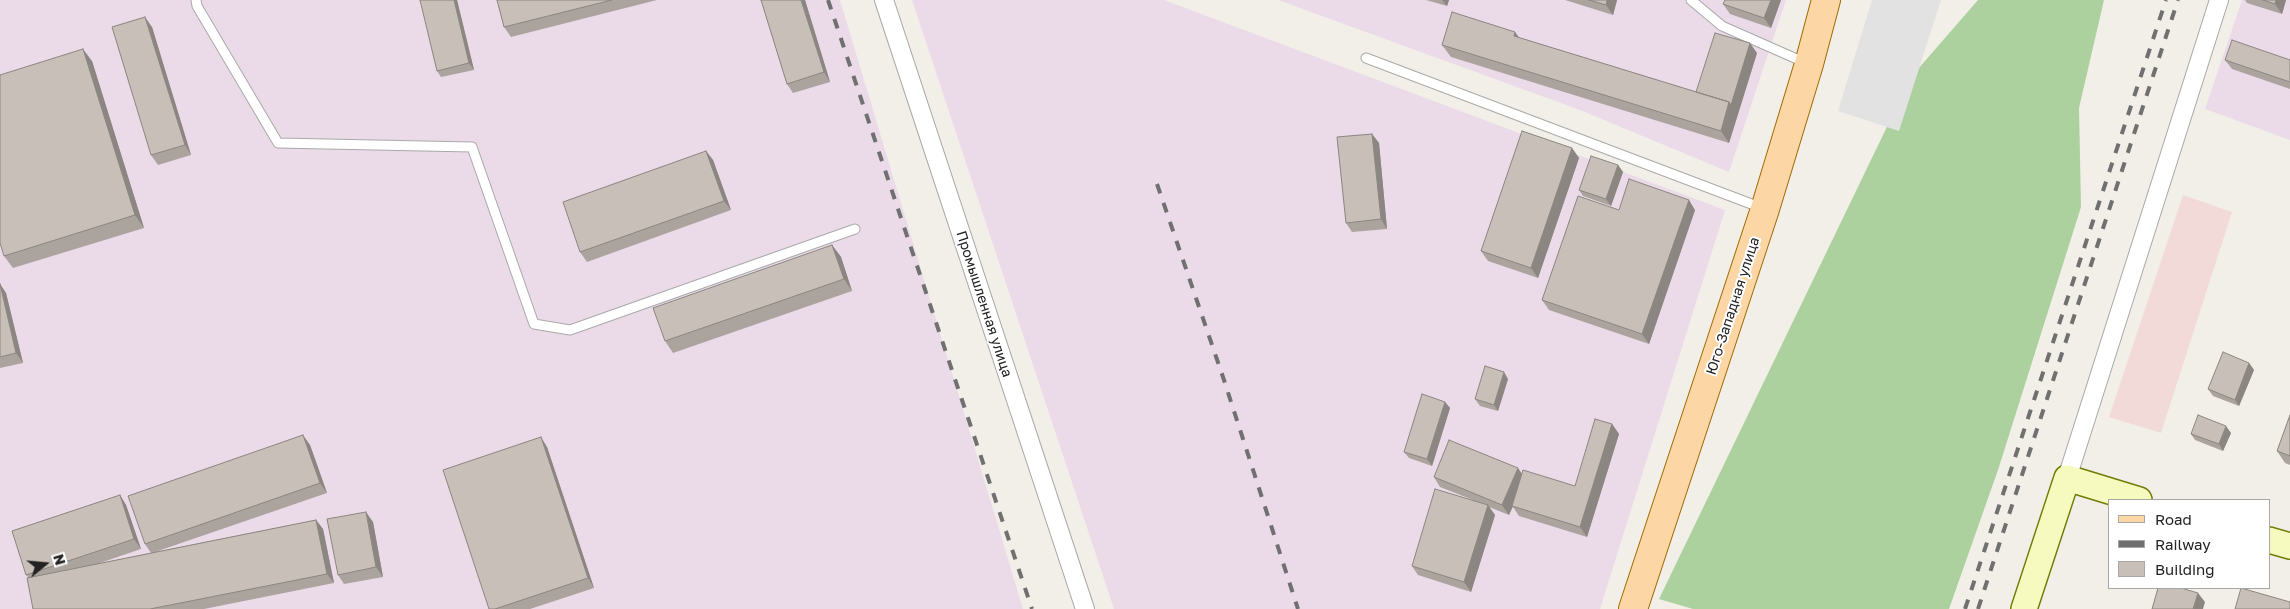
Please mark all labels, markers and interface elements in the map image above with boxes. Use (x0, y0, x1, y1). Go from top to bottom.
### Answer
street label: Промышленная улица (952, 229, 1016, 379)
street label: Юго-Западная улица (1703, 235, 1763, 377)
legend (2108, 499, 2270, 589)
text: Road (2155, 510, 2192, 528)
text: Railway (2155, 535, 2211, 553)
north arrow (20, 539, 70, 589)
text: N (50, 552, 70, 567)
text: Building (2155, 560, 2215, 578)

